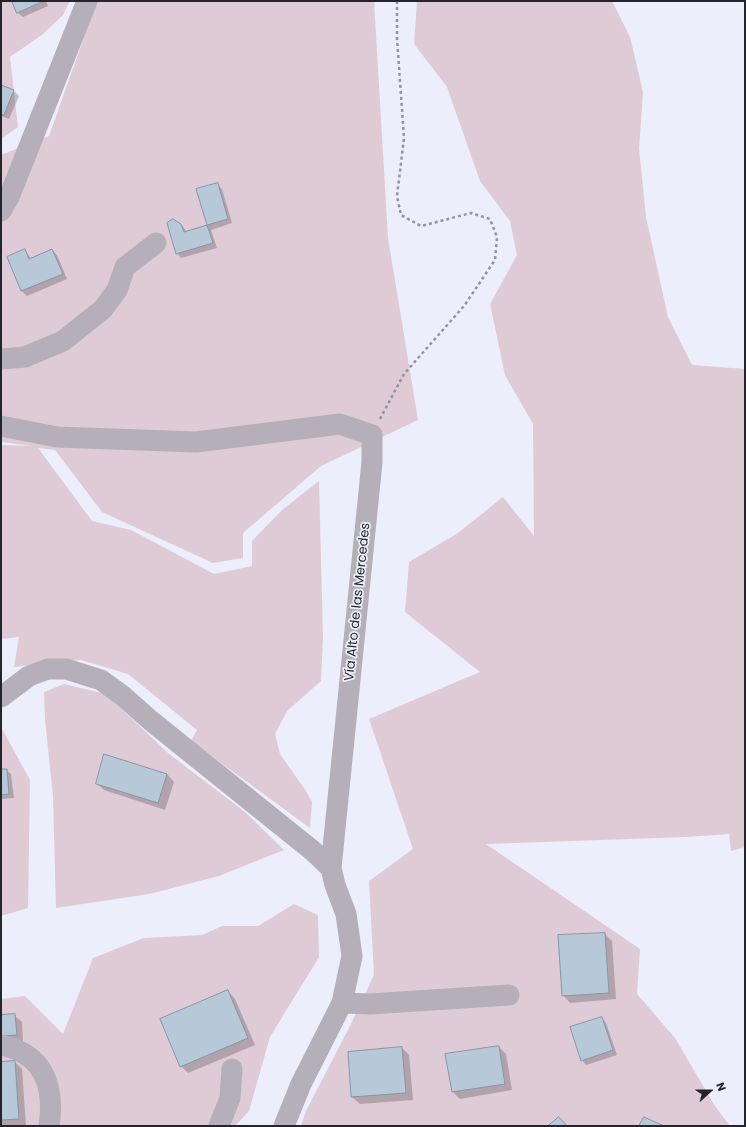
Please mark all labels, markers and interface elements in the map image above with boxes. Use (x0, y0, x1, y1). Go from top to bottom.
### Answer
street label: Vía Alto de las Mercedes (342, 522, 374, 682)
north arrow (690, 1071, 730, 1111)
text: N (712, 1080, 730, 1093)

